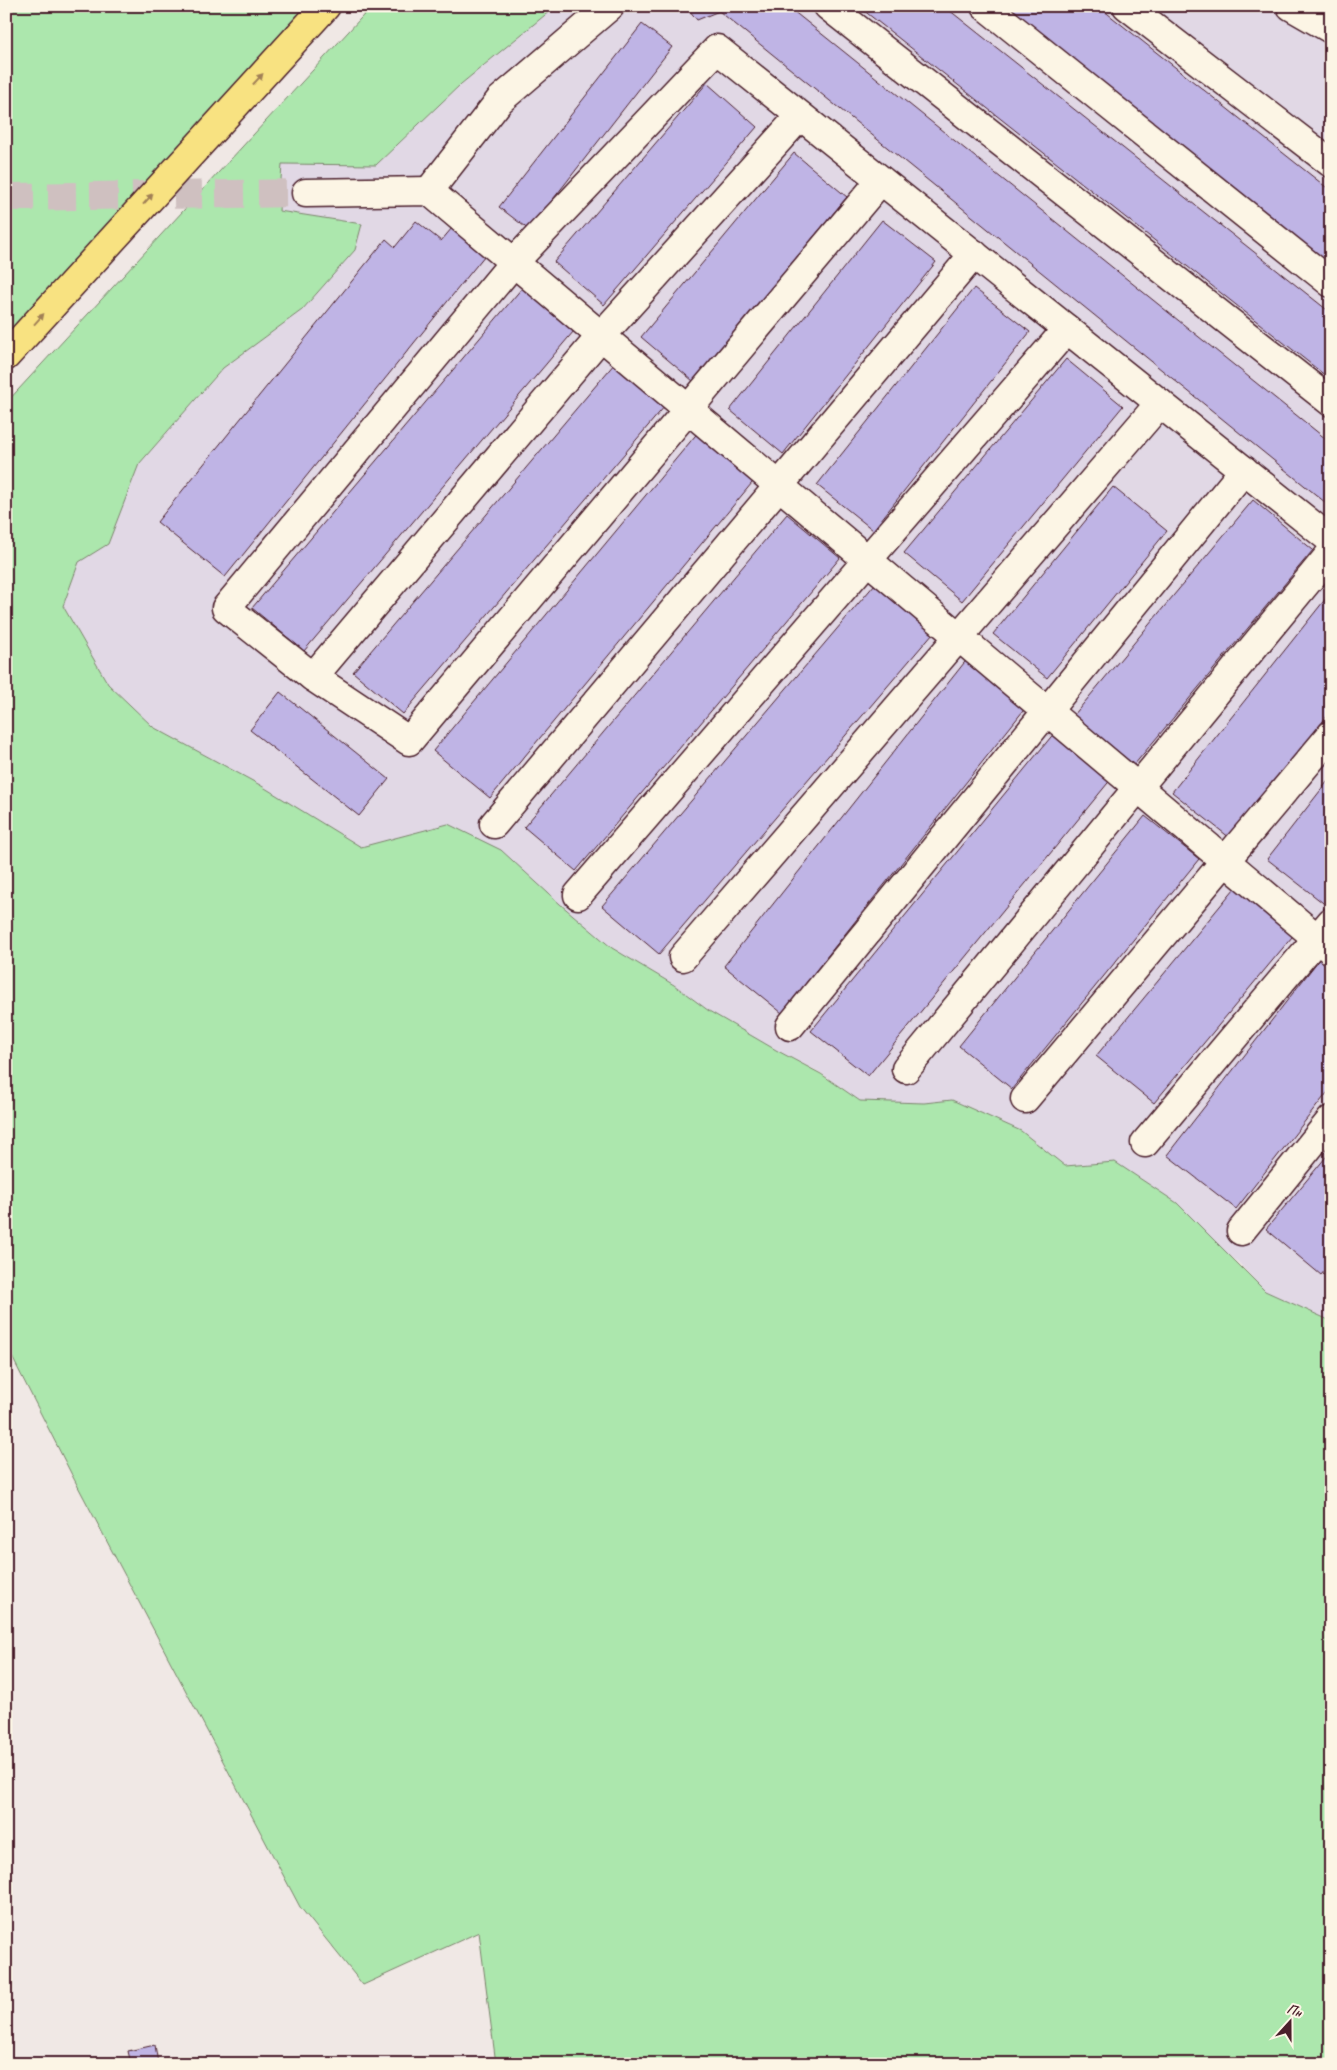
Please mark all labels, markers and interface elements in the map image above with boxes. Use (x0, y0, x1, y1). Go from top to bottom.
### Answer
one-way arrow (252, 74, 264, 86)
one-way arrow (142, 194, 154, 206)
one-way arrow (33, 314, 45, 326)
north arrow (1264, 1998, 1314, 2048)
text: Пн (1285, 2000, 1305, 2021)

